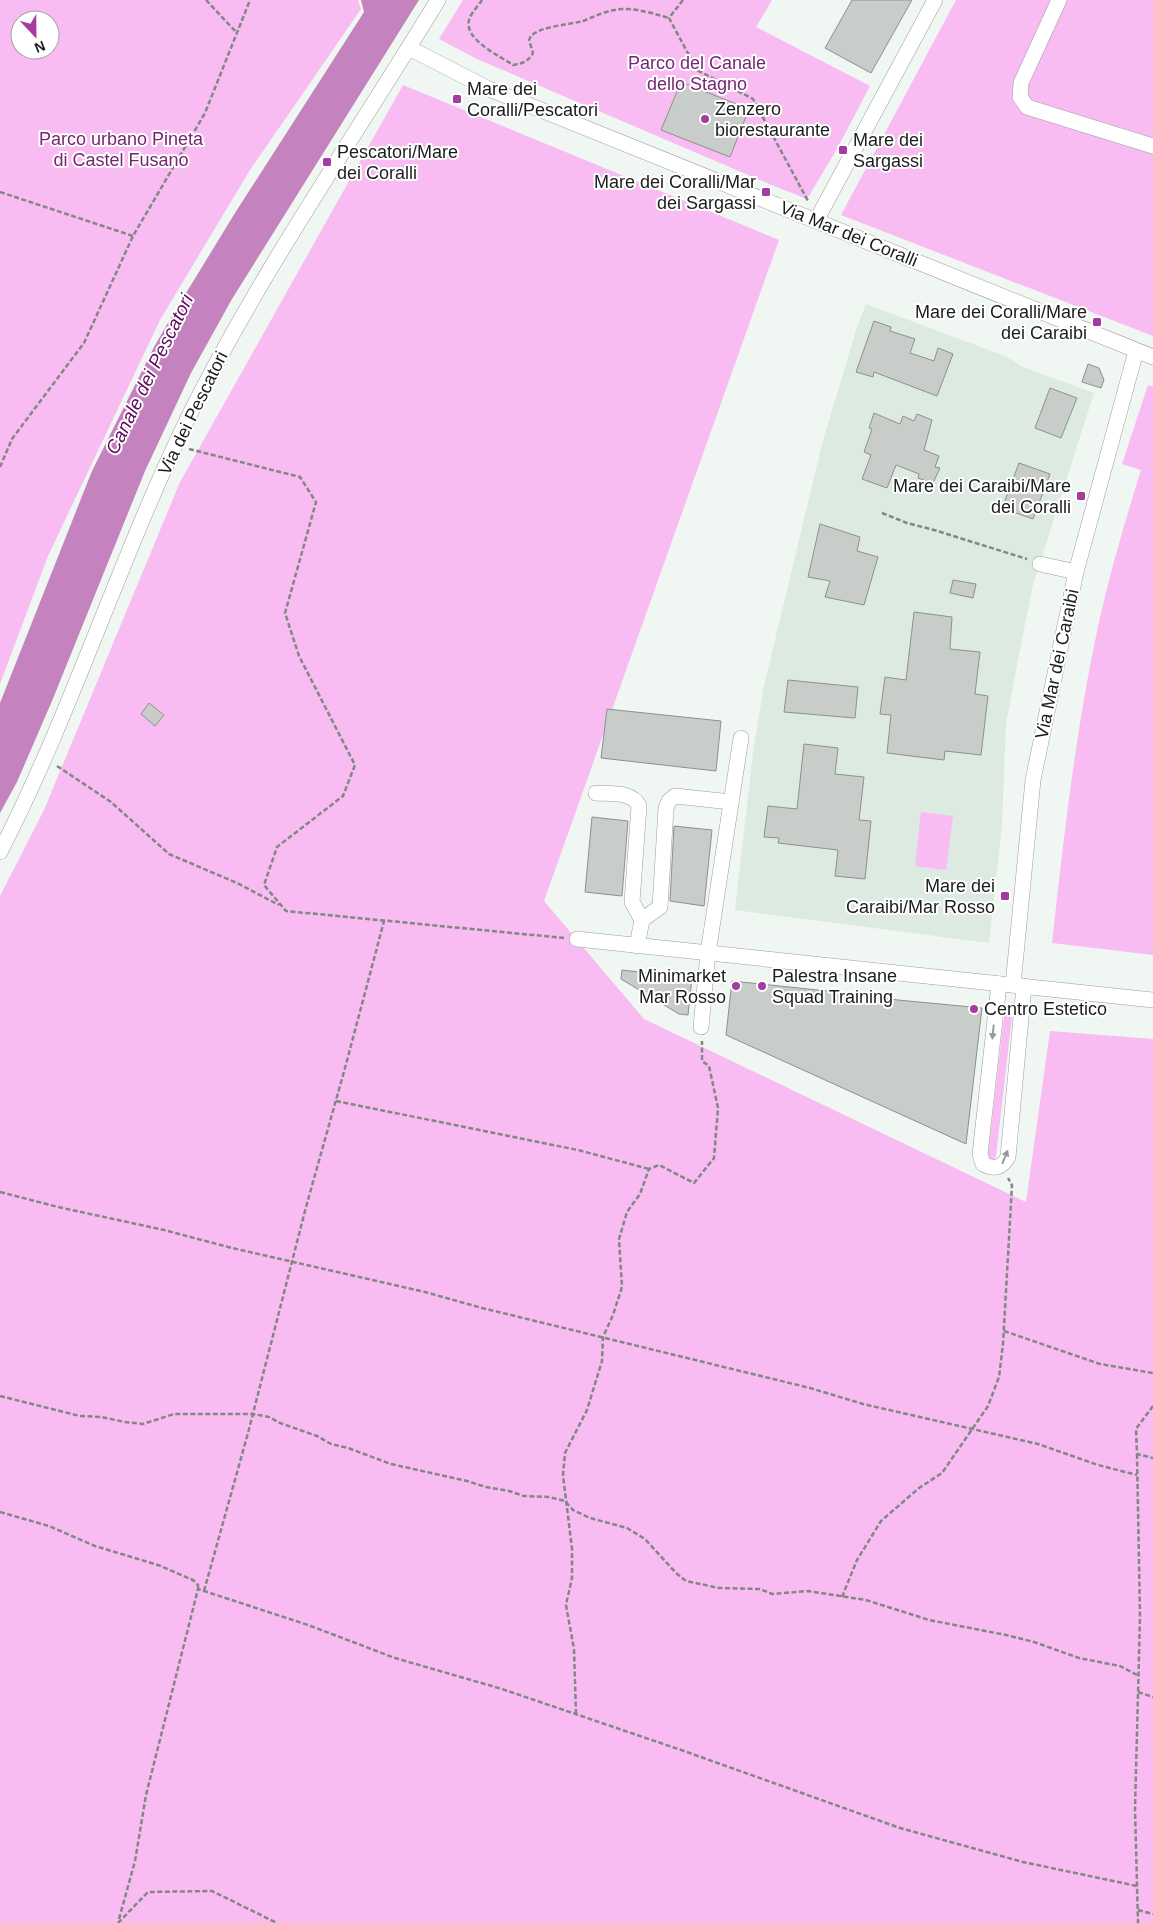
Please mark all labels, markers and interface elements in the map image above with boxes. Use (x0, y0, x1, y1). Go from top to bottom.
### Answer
north arrow (10, 10, 60, 60)
text: N (32, 38, 48, 56)
park label: Parco del Canale dello Stagno (628, 53, 766, 94)
place label: Mare dei Coralli/Pescatori (467, 79, 598, 120)
marker: Mare dei Coralli/Pescatori (451, 93, 463, 105)
place label: Zenzero biorestaurante (715, 99, 830, 140)
marker: Zenzero biorestaurante (699, 113, 711, 125)
park label: Parco urbano Pineta di Castel Fusano (39, 129, 204, 170)
place label: Mare dei Sargassi (853, 130, 923, 171)
place label: Pescatori/Mare dei Coralli (337, 142, 458, 183)
marker: Mare dei Sargassi (837, 144, 849, 156)
marker: Pescatori/Mare dei Coralli (321, 156, 333, 168)
place label: Mare dei Coralli/Mar dei Sargassi (594, 172, 756, 213)
marker: Mare dei Coralli/Mar dei Sargassi (760, 186, 772, 198)
street label: Via Mar dei Coralli (777, 197, 921, 271)
water label: Canale dei Pescatori (102, 290, 198, 458)
place label: Mare dei Coralli/Mare dei Caraibi (915, 302, 1087, 343)
marker: Mare dei Coralli/Mare dei Caraibi (1091, 316, 1103, 328)
street label: Via dei Pescatori (154, 348, 232, 478)
place label: Mare dei Caraibi/Mare dei Coralli (893, 476, 1071, 517)
marker: Mare dei Caraibi/Mare dei Coralli (1075, 490, 1087, 502)
street label: Via Mar dei Caraibi (1031, 587, 1083, 741)
place label: Mare dei Caraibi/Mar Rosso (846, 876, 995, 917)
marker: Mare dei Caraibi/Mar Rosso (999, 890, 1011, 902)
place label: Minimarket Mar Rosso (638, 966, 726, 1007)
place label: Palestra Insane Squad Training (772, 966, 897, 1007)
marker: Minimarket Mar Rosso (730, 980, 742, 992)
marker: Palestra Insane Squad Training (756, 980, 768, 992)
place label: Centro Estetico (984, 999, 1107, 1019)
marker: Centro Estetico (968, 1003, 980, 1015)
one-way arrow (989, 1025, 997, 1041)
one-way arrow (1002, 1150, 1010, 1164)

